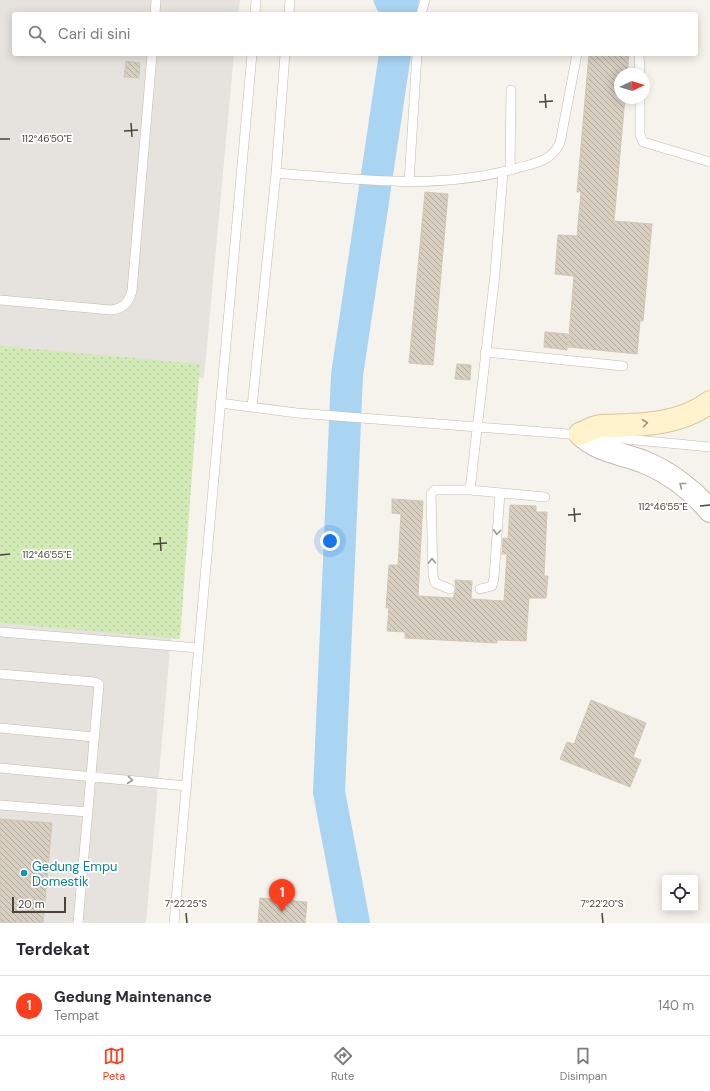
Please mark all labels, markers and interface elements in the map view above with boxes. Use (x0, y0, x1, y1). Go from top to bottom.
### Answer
search box (12, 12, 698, 56)
icon: search (26, 23, 48, 45)
text: Cari di sini (58, 24, 130, 44)
north arrow (614, 68, 650, 104)
text: 112°46'50"E (22, 132, 73, 145)
one-way arrow (642, 419, 648, 428)
one-way arrow (679, 483, 686, 490)
text: 112°46'55"E (638, 500, 688, 513)
one-way arrow (493, 529, 502, 535)
your location (320, 531, 340, 551)
text: 112°46'55"E (22, 548, 72, 561)
one-way arrow (428, 558, 437, 564)
one-way arrow (127, 775, 133, 784)
place label: Gedung Empu Domestik (32, 858, 118, 890)
marker: Gedung Empu Domestik (19, 868, 29, 878)
map controls (662, 875, 698, 911)
button: locate (662, 875, 698, 911)
pin: 1 (269, 879, 295, 912)
scale bar (12, 895, 66, 914)
text: 20 m (18, 897, 44, 911)
text: 7°22'25"S (165, 897, 207, 910)
text: 7°22'20"S (580, 897, 624, 910)
text: Terdekat (16, 938, 90, 960)
text: Gedung Maintenance (54, 987, 212, 1007)
text: 1 (27, 997, 31, 1014)
text: 140 m (658, 997, 694, 1014)
text: Tempat (54, 1007, 99, 1024)
tab: Peta (103, 1045, 125, 1083)
tab: Rute (331, 1045, 354, 1083)
tab: Disimpan (560, 1045, 607, 1083)

